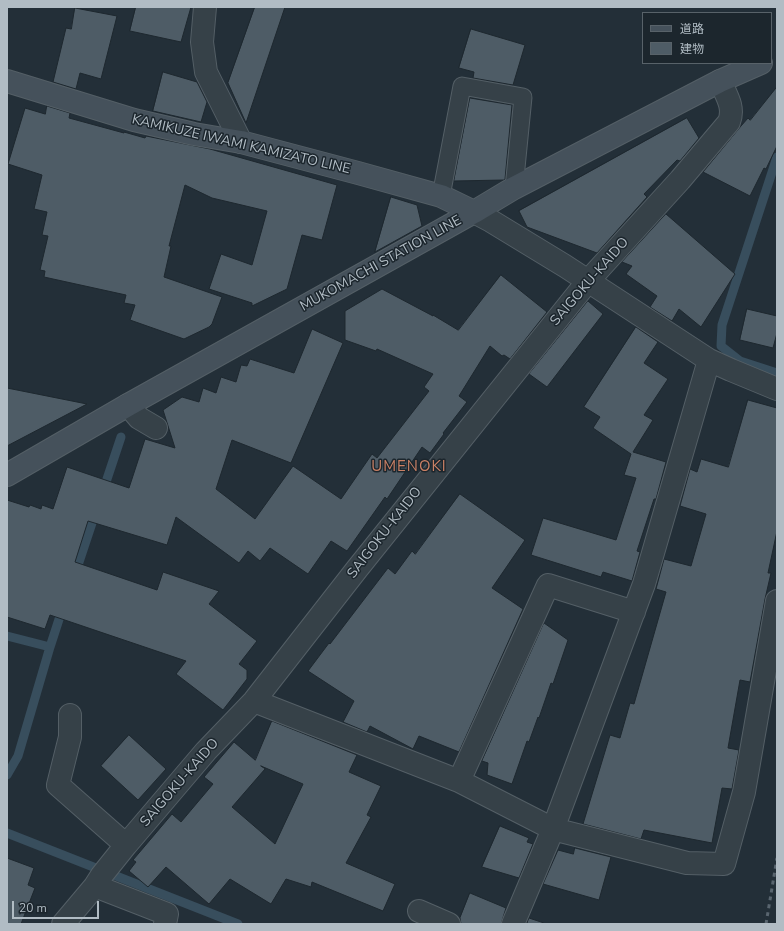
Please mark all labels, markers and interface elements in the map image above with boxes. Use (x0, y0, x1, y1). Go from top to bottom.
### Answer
legend (642, 12, 772, 64)
text: 道路 (680, 21, 704, 37)
text: 建物 (680, 41, 704, 57)
street label: KAMIKUZE IWAMI KAMIZATO LINE (130, 112, 352, 178)
street label: MUKOMACHI STATION LINE (297, 213, 465, 315)
street label: SAIGOKU-KAIDO (547, 234, 633, 330)
district label: UMENOKI (371, 458, 447, 476)
street label: SAIGOKU-KAIDO (344, 484, 426, 582)
street label: SAIGOKU-KAIDO (137, 735, 223, 831)
scale bar (14, 893, 101, 919)
text: 20 m (19, 900, 47, 916)

